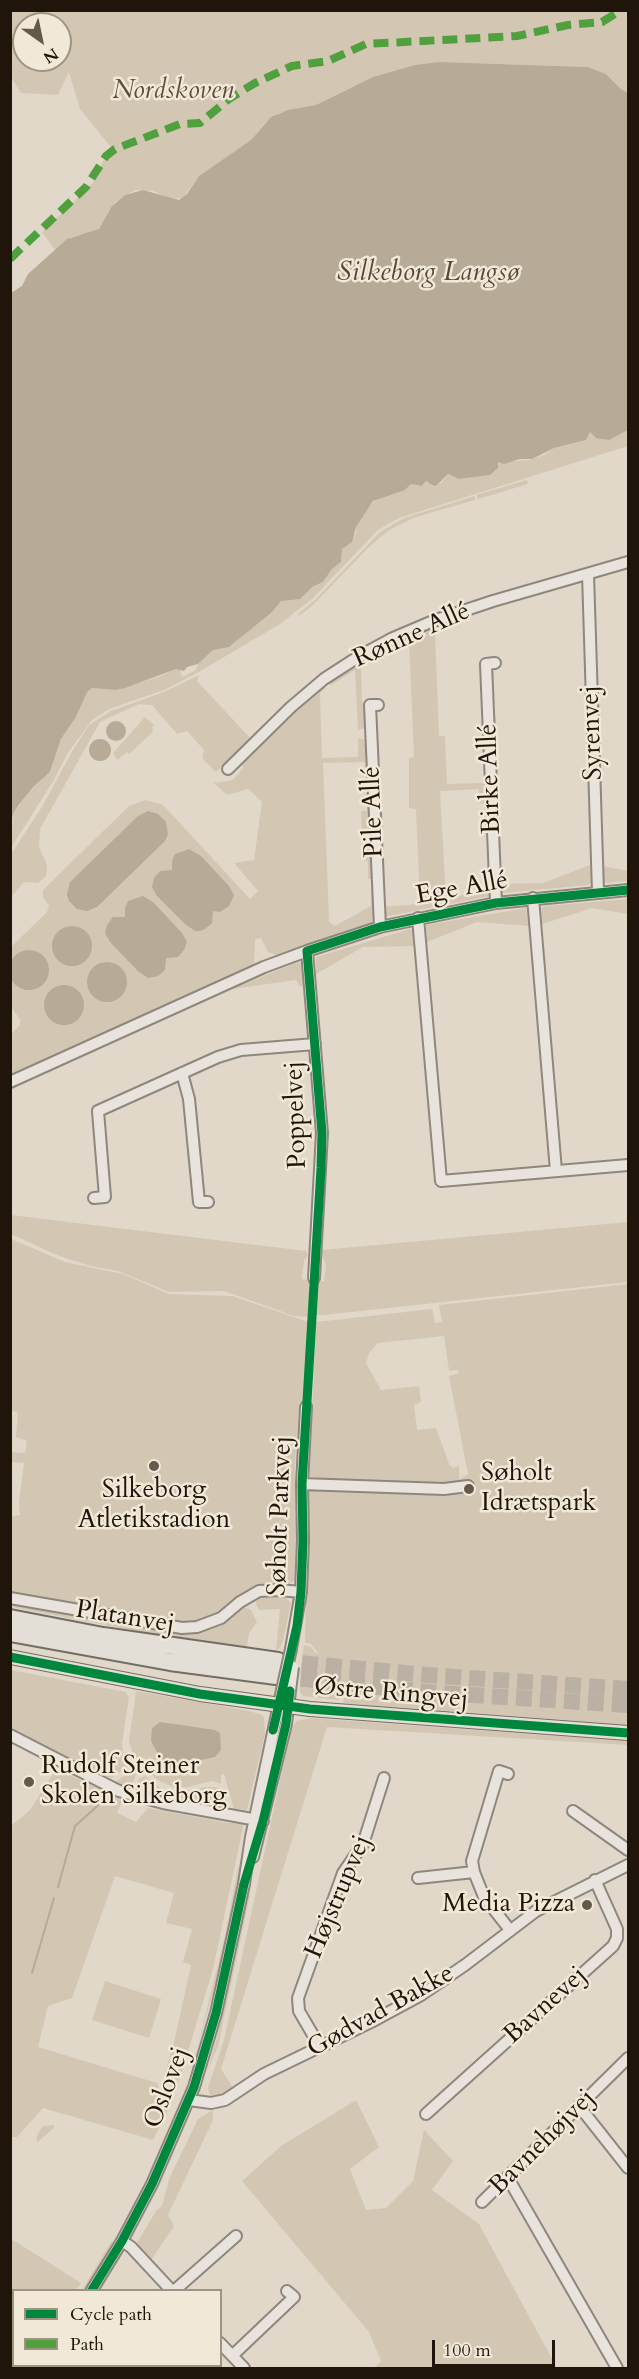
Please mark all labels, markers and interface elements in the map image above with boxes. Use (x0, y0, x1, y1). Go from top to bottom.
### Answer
north arrow (12, 12, 72, 72)
text: N (39, 42, 63, 68)
park label: Nordskoven (112, 76, 234, 108)
water label: Silkeborg Langsø (337, 258, 519, 290)
street label: Rønne Allé (349, 596, 475, 676)
street label: Syrenvej (576, 685, 610, 781)
street label: Birke Allé (473, 723, 509, 835)
street label: Pile Allé (357, 766, 391, 858)
street label: Ege Allé (414, 866, 510, 912)
street label: Poppelvej (280, 1061, 314, 1169)
street label: Søholt Parkvej (263, 1435, 299, 1597)
place label: Søholt Idrætspark (481, 1458, 596, 1520)
marker: Silkeborg Atletikstadion (147, 1459, 161, 1473)
place label: Silkeborg Atletikstadion (78, 1475, 230, 1536)
marker: Søholt Idrætspark (462, 1482, 476, 1496)
street label: Platanvej (73, 1595, 177, 1641)
street label: Østre Ringvej (313, 1672, 469, 1716)
place label: Rudolf Steiner Skolen Silkeborg (41, 1751, 227, 1812)
marker: Rudolf Steiner Skolen Silkeborg (22, 1775, 36, 1789)
street label: Højstrupvej (299, 1831, 379, 1963)
place label: Media Pizza (442, 1889, 575, 1921)
marker: Media Pizza (580, 1898, 594, 1912)
street label: Gødvad Bakke (302, 1959, 460, 2065)
street label: Bavnevej (498, 1961, 594, 2051)
street label: Oslovej (138, 2043, 198, 2133)
street label: Bavnehøjvej (483, 2083, 603, 2203)
legend (12, 2289, 222, 2367)
text: Cycle path (70, 2302, 152, 2327)
scale bar (435, 2328, 558, 2366)
text: Path (70, 2332, 104, 2357)
text: 100 m (443, 2338, 491, 2363)

